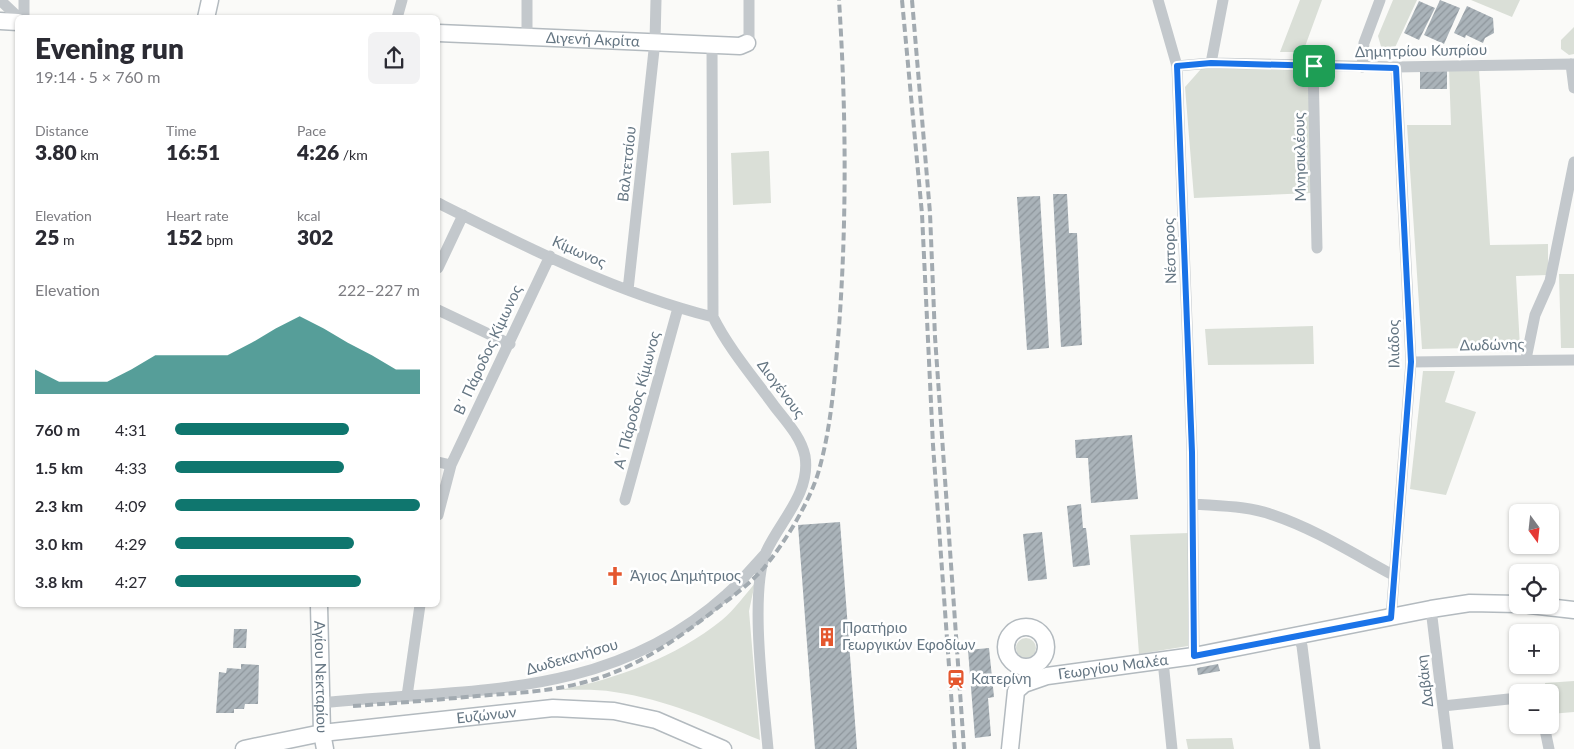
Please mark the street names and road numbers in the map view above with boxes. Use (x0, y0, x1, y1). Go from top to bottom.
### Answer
street label: Διγενή Ακρίτα (546, 28, 640, 50)
street label: Δημητρίου Κυπρίου (1355, 40, 1487, 60)
street label: Μνησικλέους (1289, 112, 1309, 202)
street label: Βαλτετσίου (613, 125, 639, 203)
street label: Νέστορος (1159, 218, 1179, 284)
street label: Κίμωνος (550, 231, 609, 271)
street label: Β΄ Πάροδος Κίμωνος (449, 282, 525, 417)
street label: Ιλιάδος (1384, 320, 1402, 368)
street label: Α΄ Πάροδος Κίμωνος (609, 329, 663, 470)
street label: Δωδώνης (1460, 334, 1524, 354)
street label: Διογένους (754, 356, 810, 421)
street label: Αγίου Νεκταρίου (311, 621, 332, 733)
street label: Δωδεκανήσου (524, 634, 620, 678)
street label: Γεωργίου Μαλέα (1057, 650, 1169, 682)
street label: Δαβάκη (1412, 654, 1436, 708)
street label: Ευζώνων (455, 702, 518, 726)

